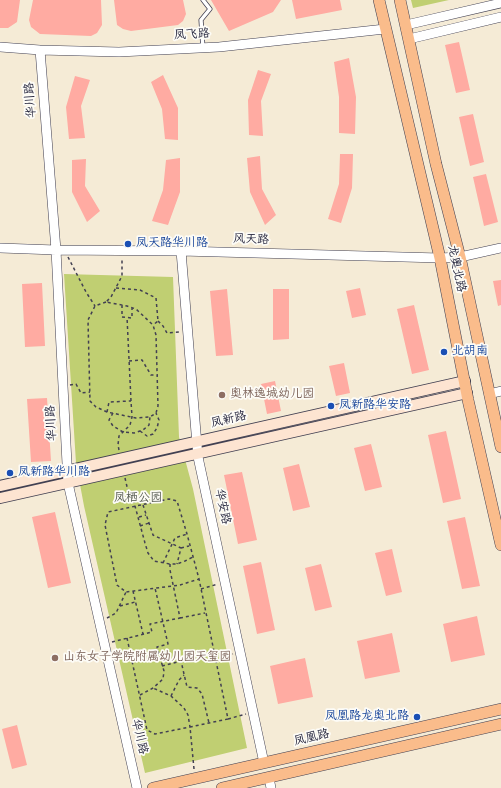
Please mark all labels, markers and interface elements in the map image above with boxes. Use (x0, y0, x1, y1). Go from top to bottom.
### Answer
street label: 凤飞路 (174, 28, 210, 44)
street label: 华川路 (24, 82, 40, 118)
street label: 风天路 (233, 233, 269, 249)
place label: 凤天路华川路 (136, 237, 208, 251)
marker: 凤天路华川路 (123, 239, 133, 249)
street label: 龙奥北路 (443, 244, 467, 294)
place label: 北胡南 (452, 345, 488, 359)
marker: 北胡南 (439, 347, 449, 357)
place label: 奥林逸城幼儿园 (230, 388, 314, 402)
marker: 奥林逸城幼儿园 (217, 390, 227, 400)
place label: 凤新路华安路 (339, 399, 411, 413)
marker: 凤新路华安路 (326, 401, 336, 411)
street label: 华川路 (45, 405, 61, 441)
street label: 凤新路 (210, 410, 248, 432)
place label: 凤新路华川路 (18, 466, 90, 480)
marker: 凤新路华川路 (5, 468, 15, 478)
street label: 华安路 (210, 488, 232, 526)
park label: 凤栖公园 (114, 492, 162, 506)
place label: 山东女子学院附属幼儿园天玺园 (63, 651, 231, 665)
marker: 山东女子学院附属幼儿园天玺园 (50, 653, 60, 663)
place label: 凤凰路龙奥北路 (325, 710, 409, 724)
marker: 凤凰路龙奥北路 (412, 712, 422, 722)
street label: 华川路 (127, 718, 149, 756)
street label: 凤凰路 (293, 728, 331, 750)

